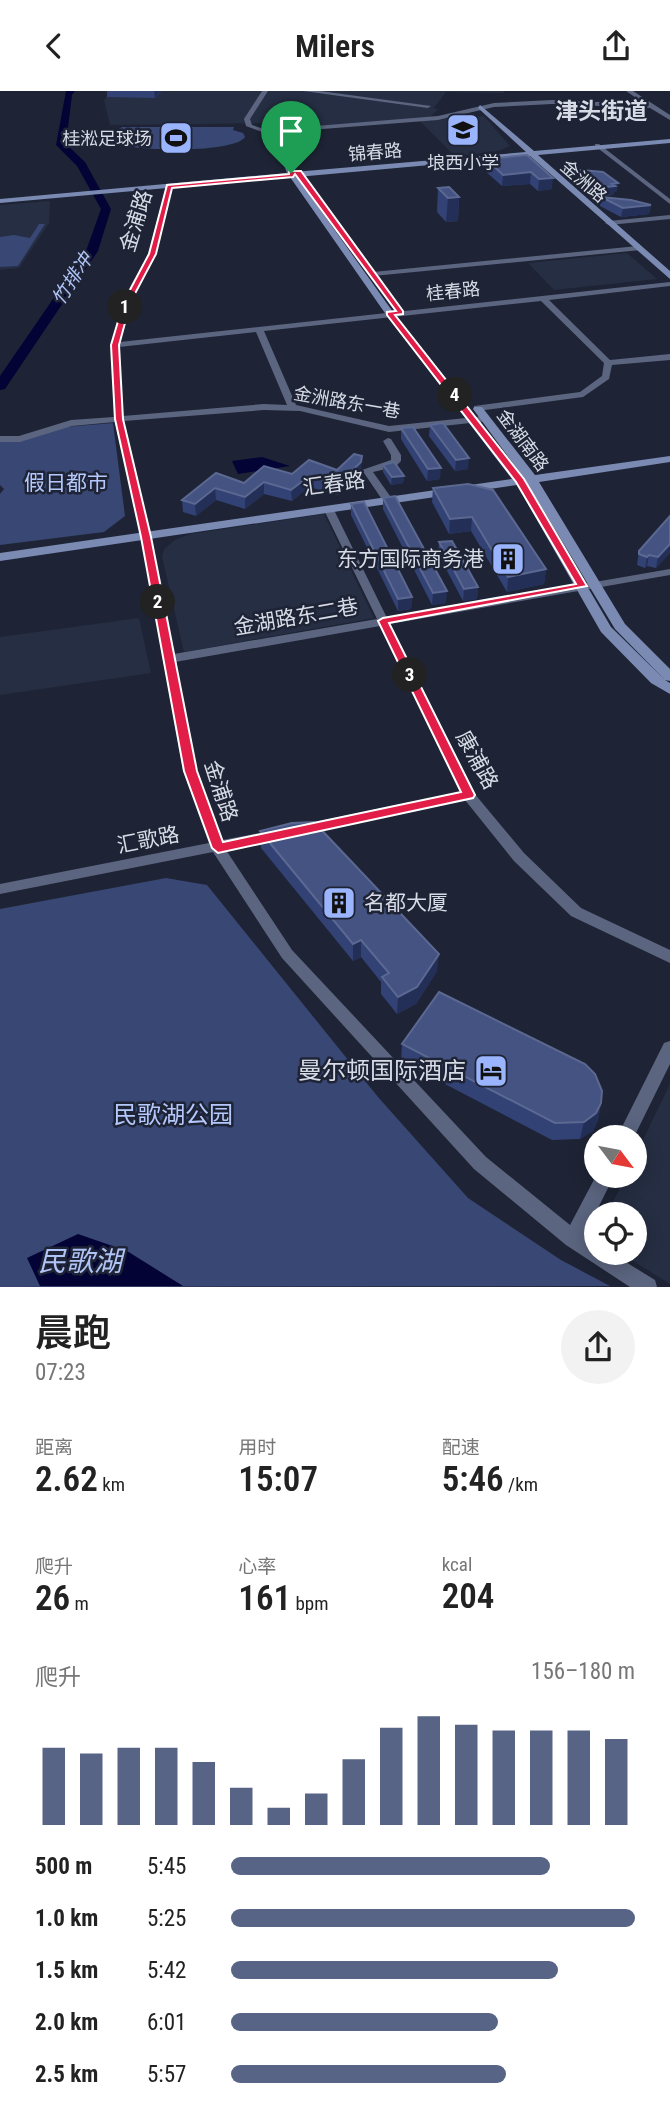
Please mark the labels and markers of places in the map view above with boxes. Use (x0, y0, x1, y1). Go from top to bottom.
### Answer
pin (261, 101, 321, 173)
school or university icon: 埌西小学 (444, 111, 482, 149)
sports icon: 桂淞足球场 (157, 119, 195, 157)
place label: 桂淞足球场 (62, 128, 152, 149)
place label: 埌西小学 (427, 152, 499, 173)
pin: 1 (108, 289, 142, 325)
pin: 4 (438, 377, 472, 413)
building icon: 东方国际商务港 (489, 540, 527, 578)
place label: 东方国际商务港 (337, 547, 484, 571)
pin: 2 (140, 585, 176, 619)
pin: 3 (392, 657, 428, 693)
building icon: 名都大厦 (320, 884, 358, 922)
place label: 名都大厦 (364, 891, 448, 915)
hotel icon: 曼尔顿国际酒店 (472, 1052, 510, 1090)
place label: 曼尔顿国际酒店 (298, 1057, 466, 1085)

